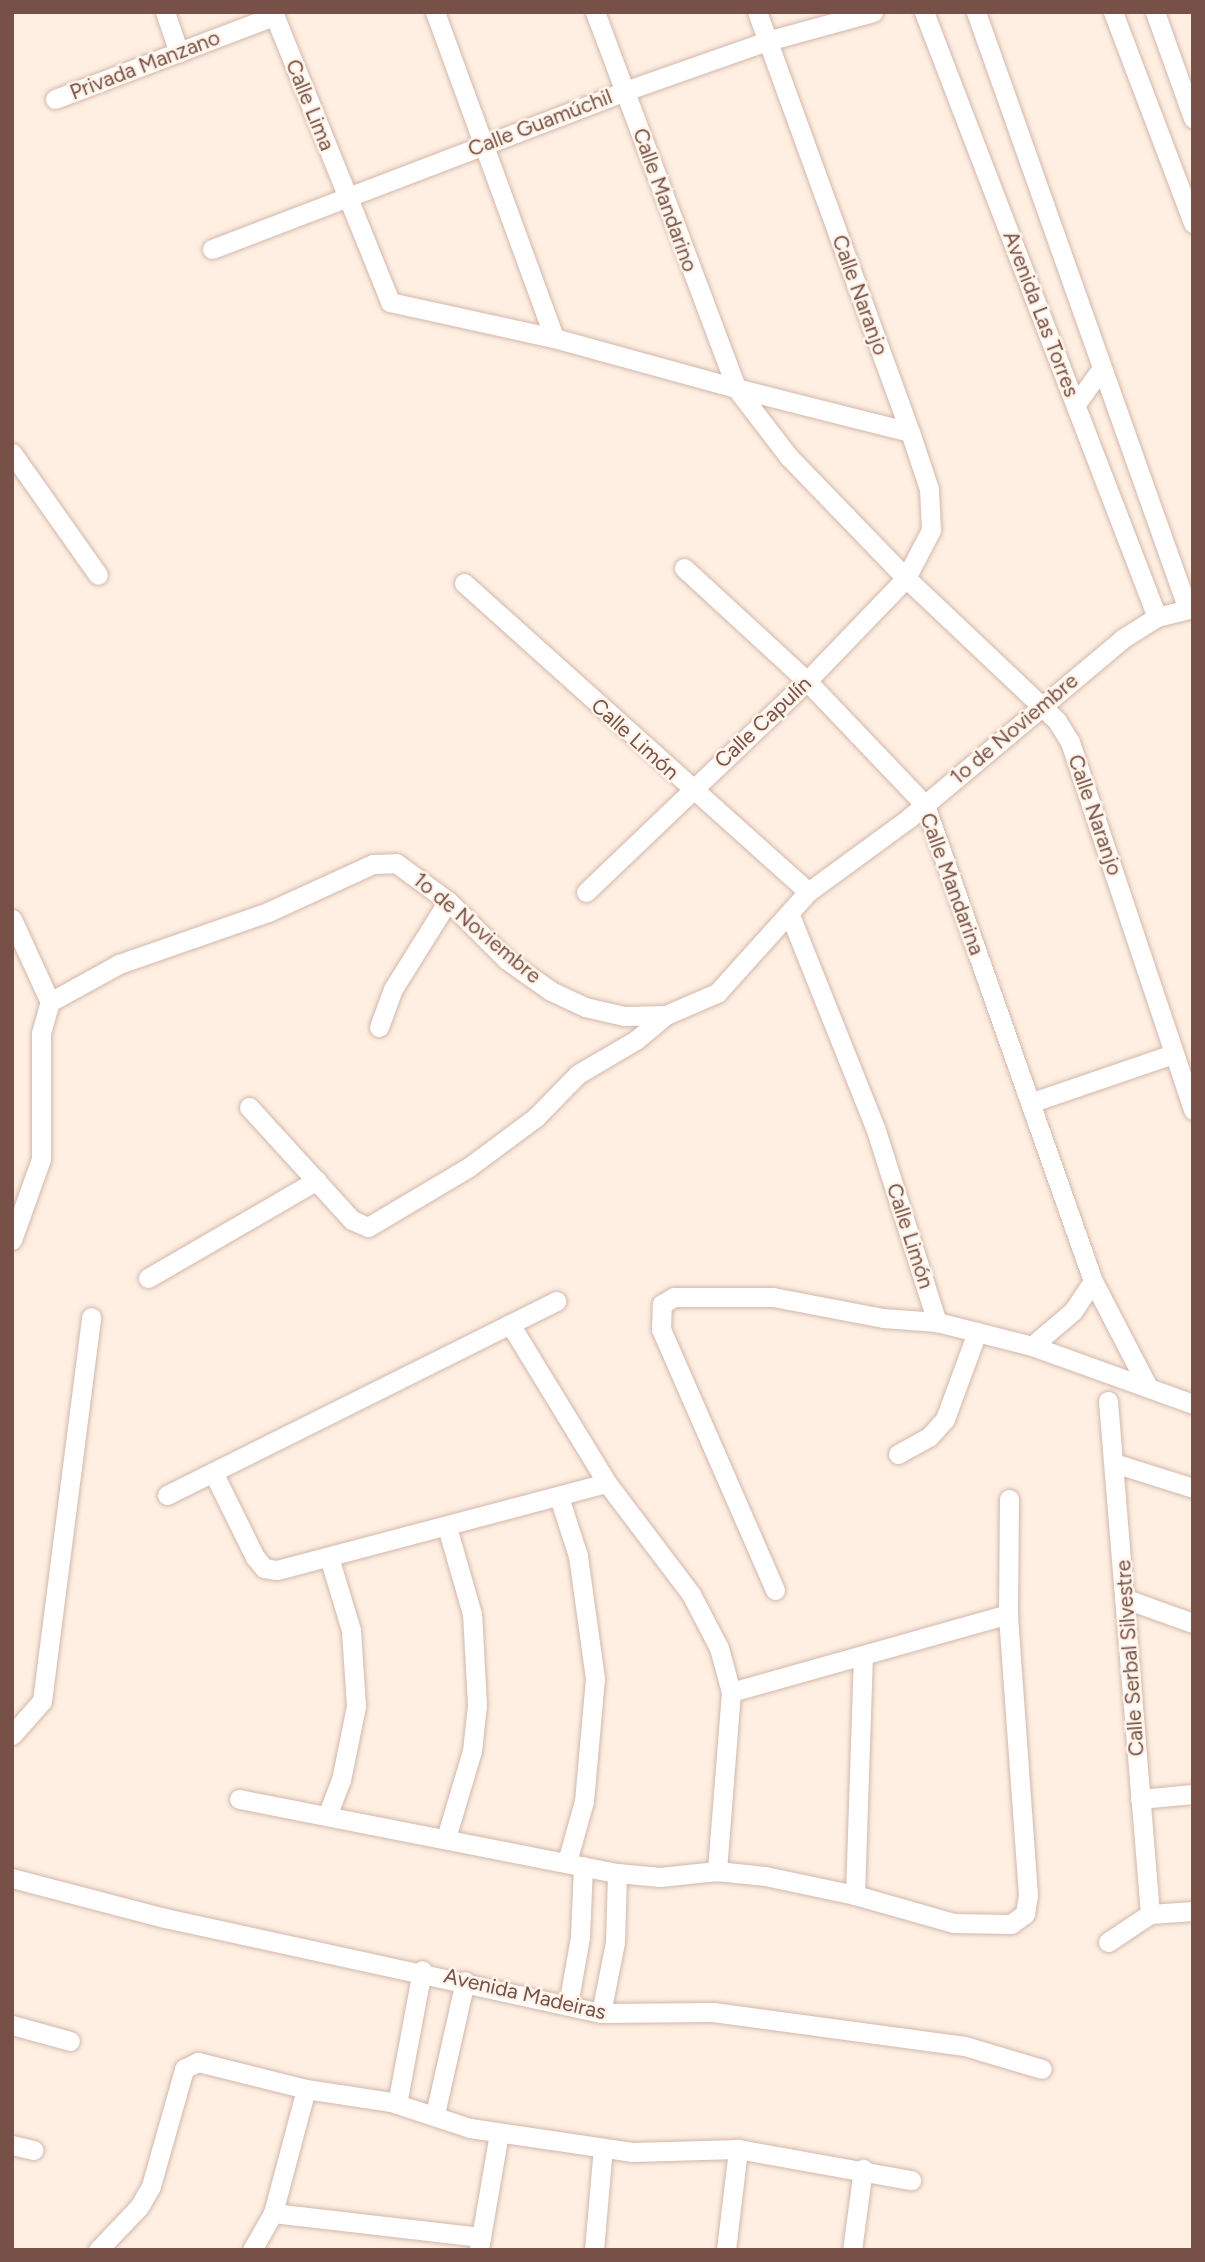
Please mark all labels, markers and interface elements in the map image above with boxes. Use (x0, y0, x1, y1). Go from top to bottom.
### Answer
street label: Privada Manzano (66, 25, 224, 105)
street label: Calle Lima (280, 56, 340, 154)
street label: Calle Guamúchil (464, 84, 616, 162)
street label: Calle Mandarino (627, 125, 703, 275)
street label: Avenida Las Torres (998, 228, 1084, 400)
street label: Calle Naranjo (827, 231, 893, 359)
street label: 1o de Noviembre (945, 668, 1083, 790)
street label: Calle Capulín (709, 671, 817, 773)
street label: Calle Limón (586, 693, 684, 785)
street label: Calle Naranjo (1063, 751, 1127, 879)
street label: Calle Mandarina (915, 810, 989, 958)
street label: 1o de Noviembre (408, 867, 546, 989)
street label: Calle Limón (881, 1180, 939, 1292)
street label: Calle Serbal Silvestre (1111, 1559, 1149, 1757)
street label: Avenida Madeiras (441, 1963, 609, 2025)

